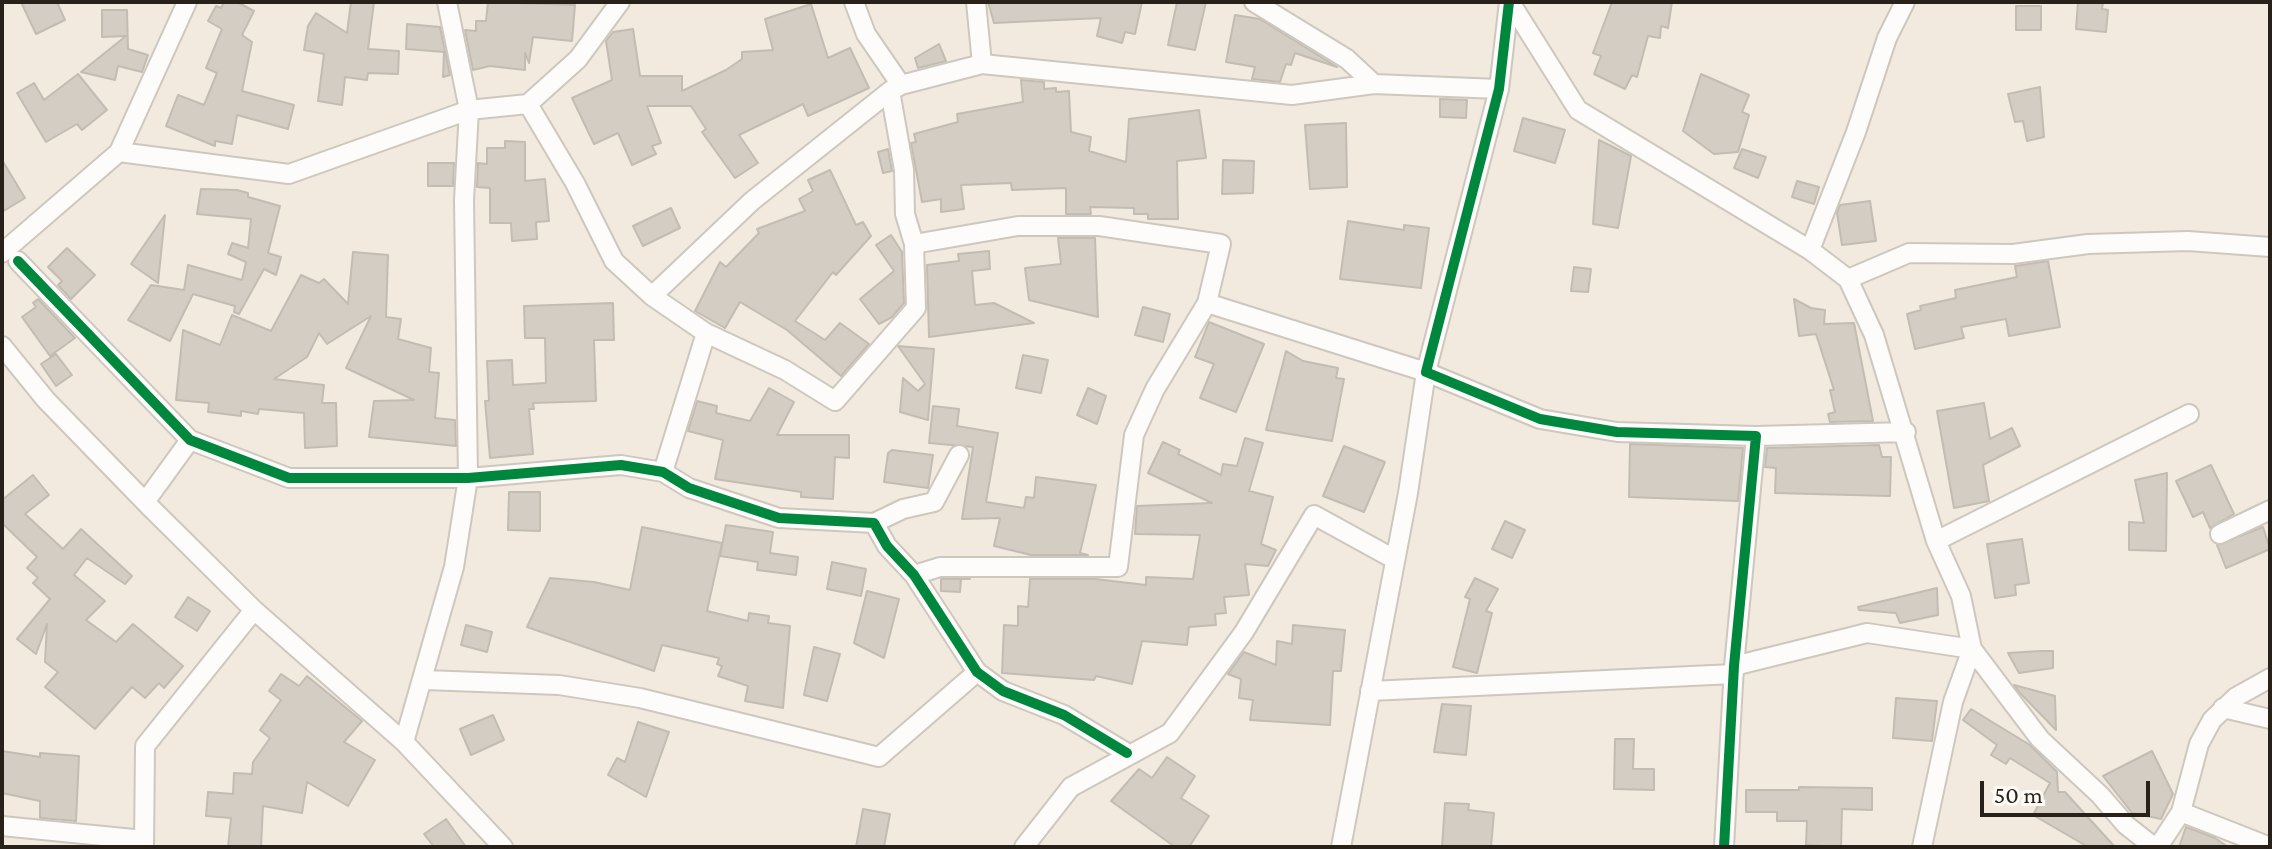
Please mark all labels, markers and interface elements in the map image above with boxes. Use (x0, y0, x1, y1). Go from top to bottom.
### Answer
scale bar (1984, 765, 2154, 815)
text: 50 m (1994, 781, 2043, 808)

